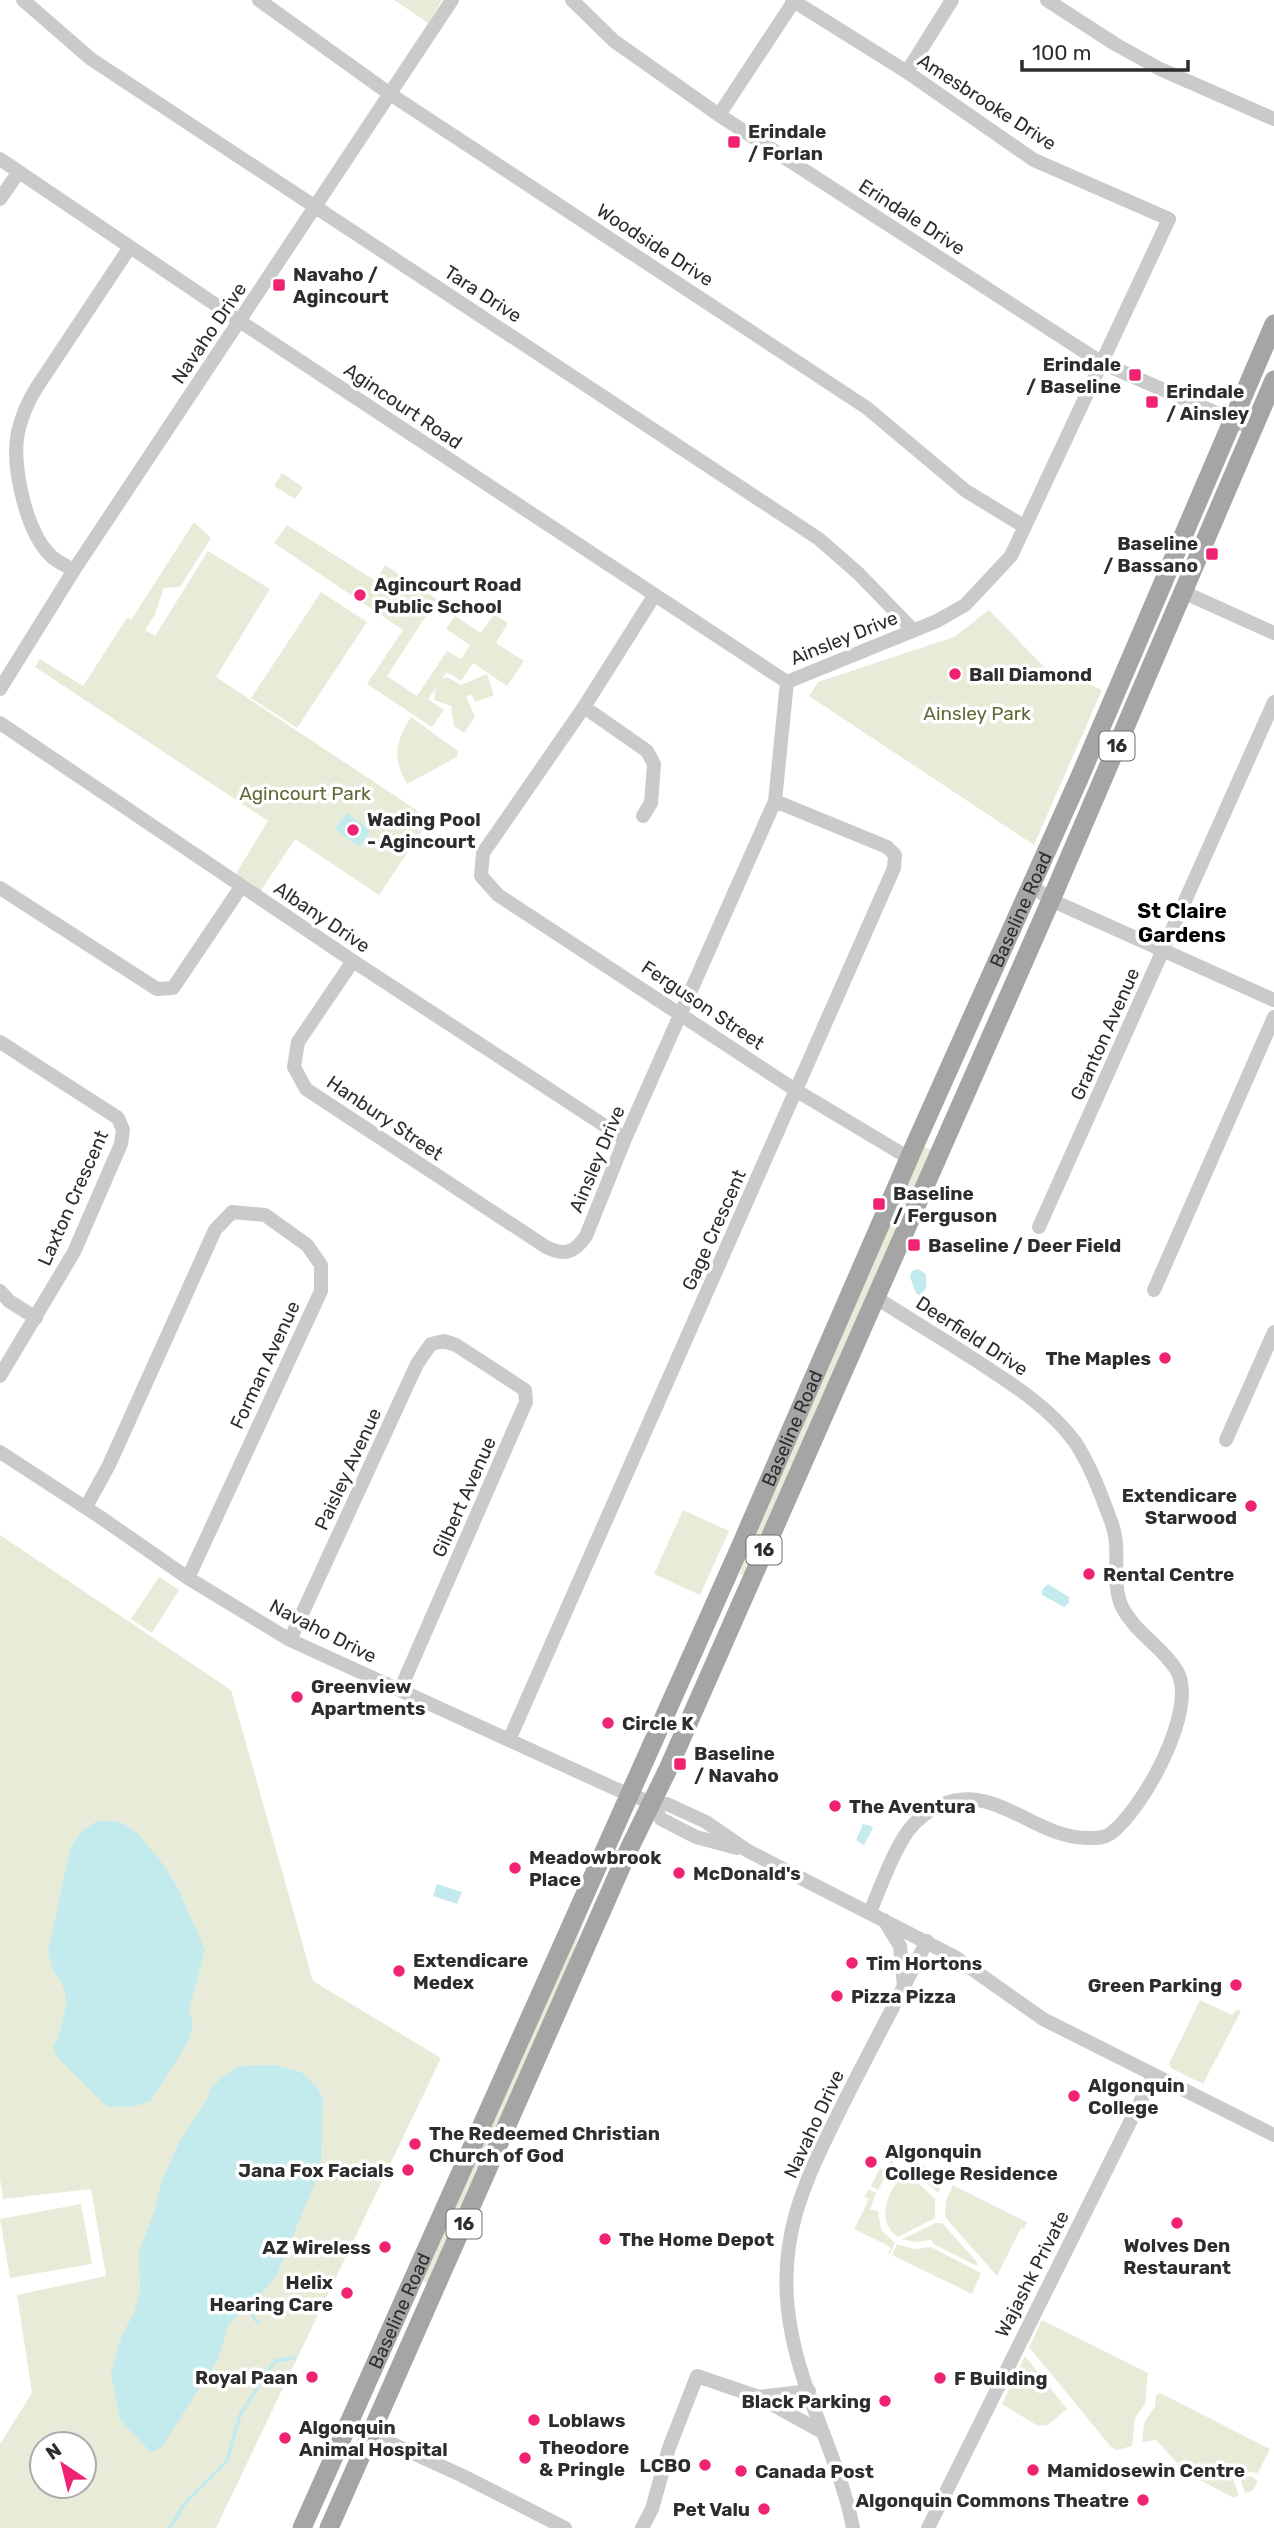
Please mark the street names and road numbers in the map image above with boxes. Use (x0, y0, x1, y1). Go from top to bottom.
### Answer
street label: Amesbrooke Drive (913, 49, 1061, 155)
street label: Erindale Drive (854, 174, 970, 260)
street label: Woodside Drive (592, 199, 718, 291)
street label: Tara Drive (440, 260, 526, 328)
street label: Navaho Drive (167, 278, 251, 388)
street label: Agincourt Road (340, 358, 466, 454)
street label: Ainsley Drive (787, 606, 901, 670)
road number: 16 (1100, 732, 1134, 760)
street label: Baseline Road (984, 848, 1056, 971)
street label: Albany Drive (270, 877, 374, 957)
street label: Ferguson Street (637, 955, 769, 1055)
street label: Granton Avenue (1066, 964, 1144, 1104)
street label: Hanbury Street (323, 1071, 448, 1166)
street label: Ainsley Drive (564, 1102, 630, 1216)
street label: Laxton Crescent (33, 1126, 113, 1269)
street label: Gage Crescent (677, 1165, 751, 1294)
street label: Deerfield Drive (912, 1291, 1032, 1381)
street label: Forman Avenue (225, 1297, 305, 1433)
street label: Baseline Road (756, 1366, 827, 1490)
street label: Paisley Avenue (310, 1404, 386, 1534)
street label: Gilbert Avenue (427, 1433, 501, 1561)
road number: 16 (746, 1535, 782, 1564)
street label: Navaho Drive (266, 1594, 380, 1668)
street label: Navaho Drive (779, 2066, 849, 2182)
street label: Wajashk Private (990, 2207, 1074, 2341)
road number: 16 (447, 2210, 482, 2238)
street label: Baseline Road (363, 2249, 435, 2372)

